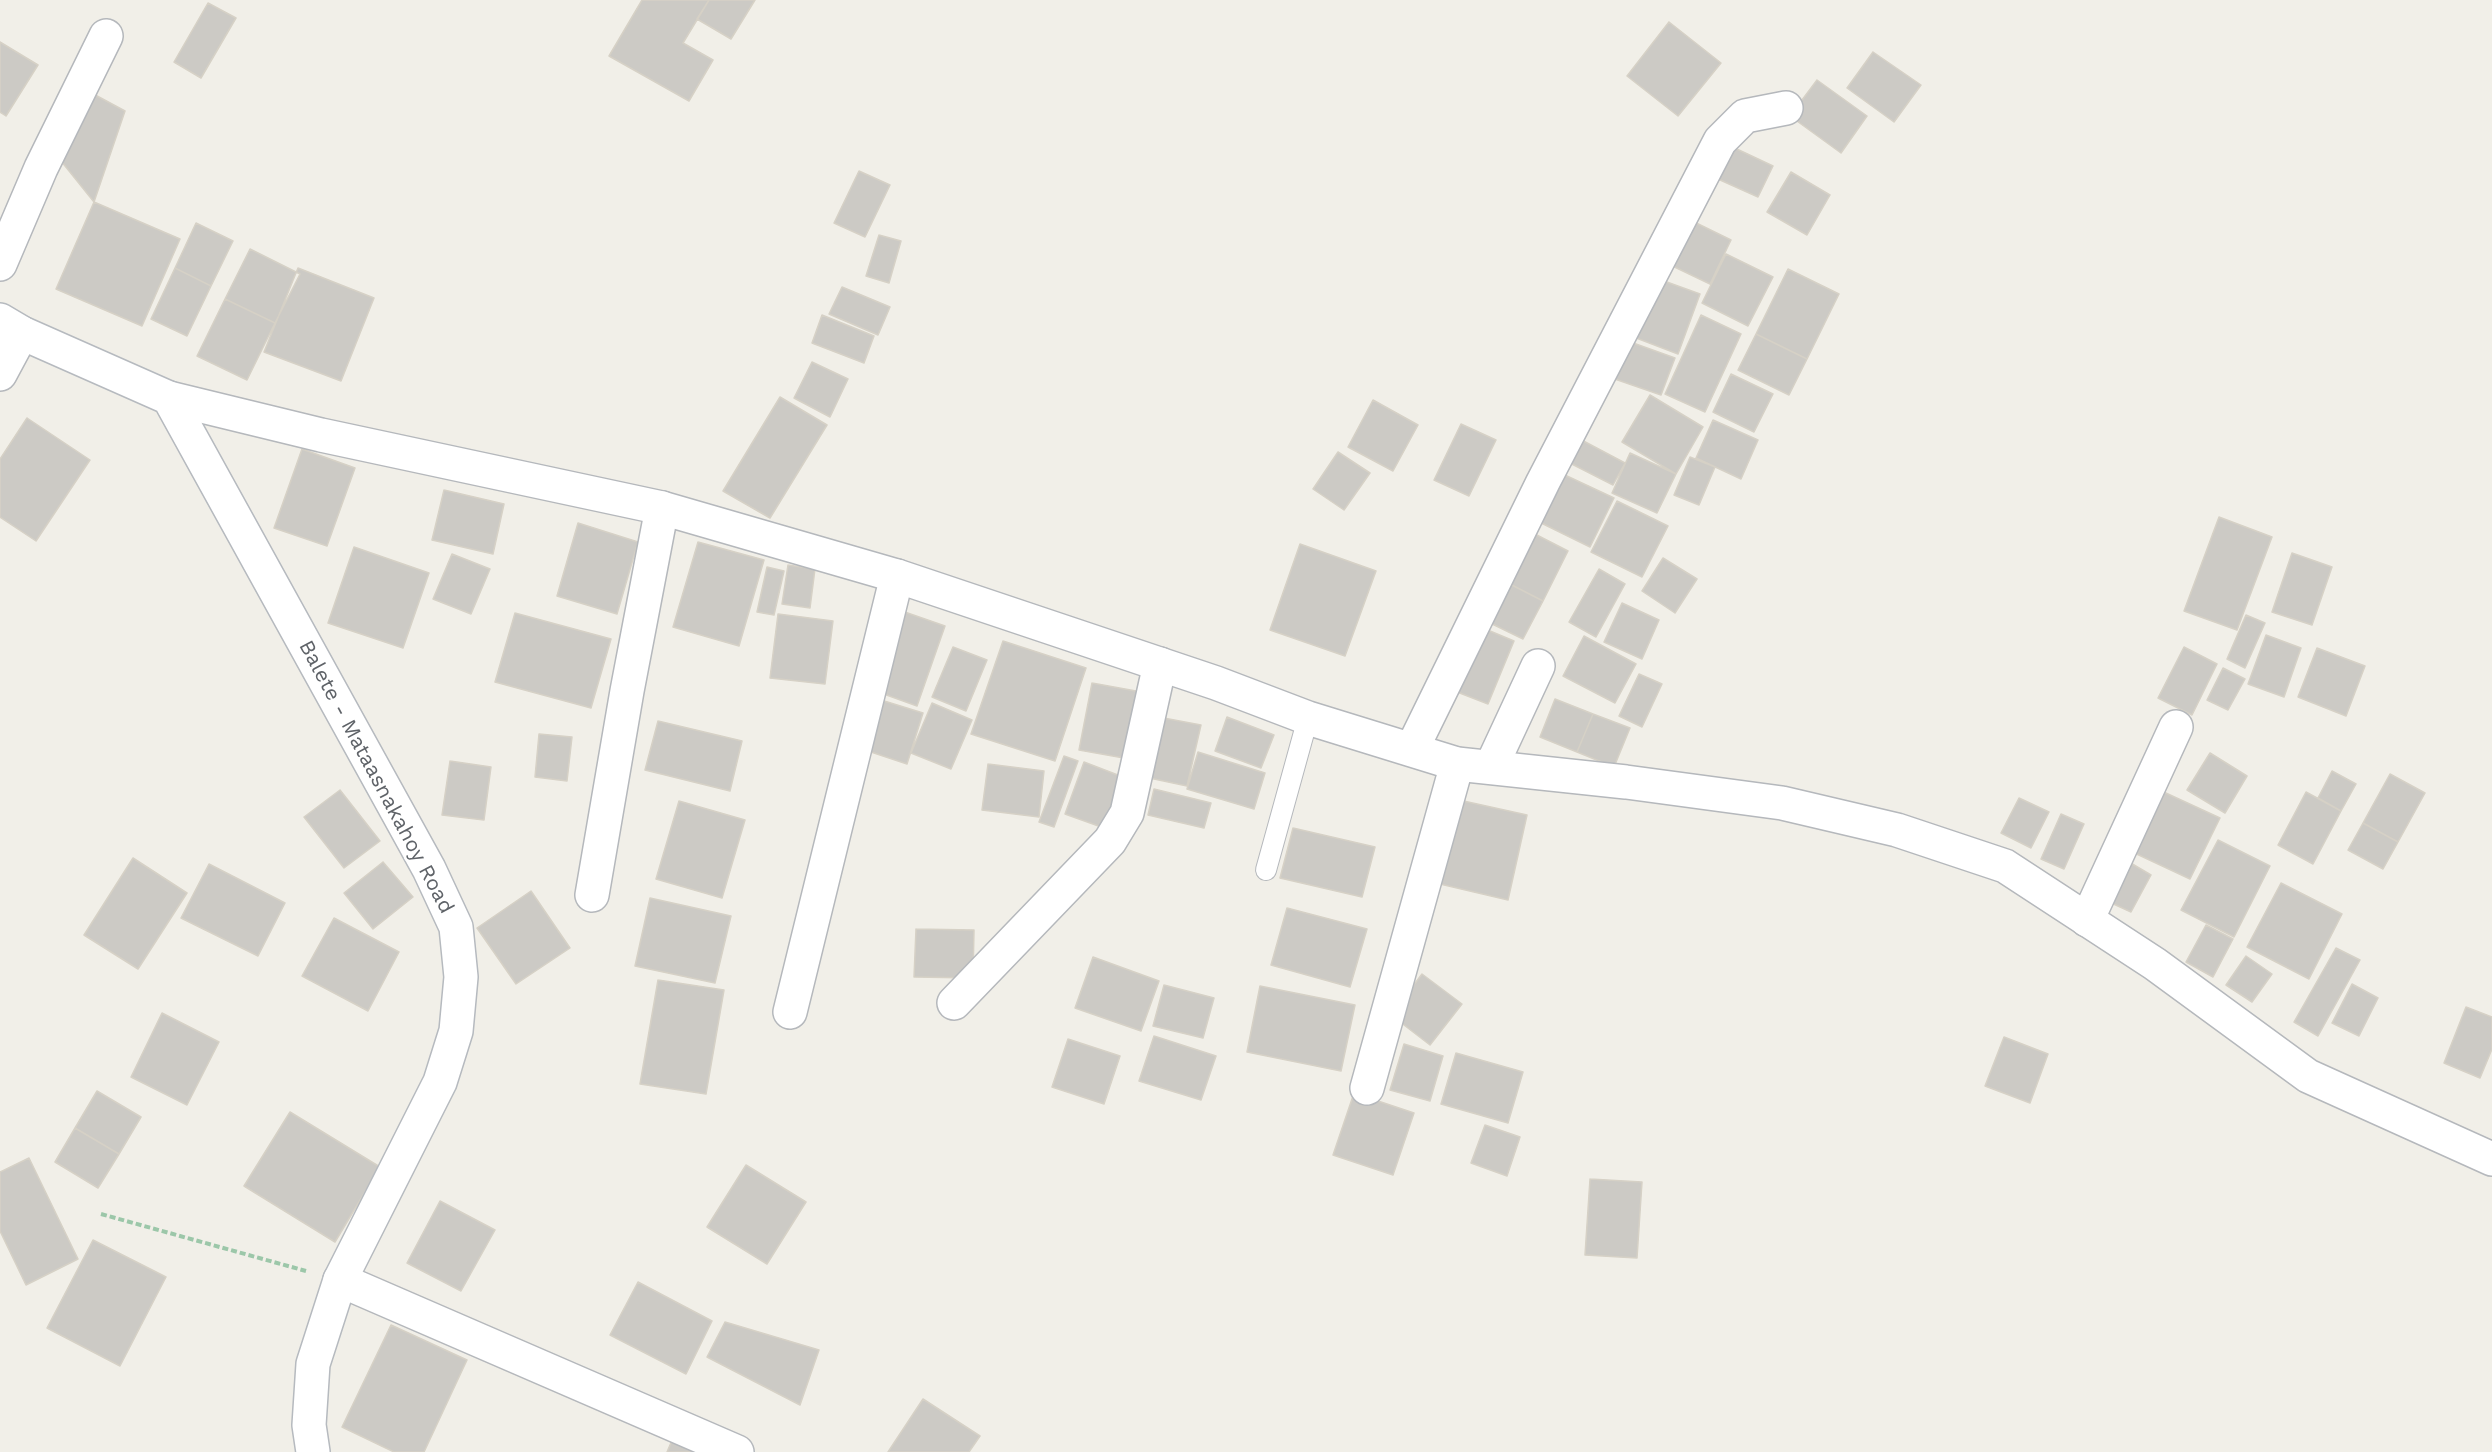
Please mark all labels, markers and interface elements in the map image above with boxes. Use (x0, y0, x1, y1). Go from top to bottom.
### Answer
street label: Balete - Mataasnakahoy Road (293, 636, 459, 918)

